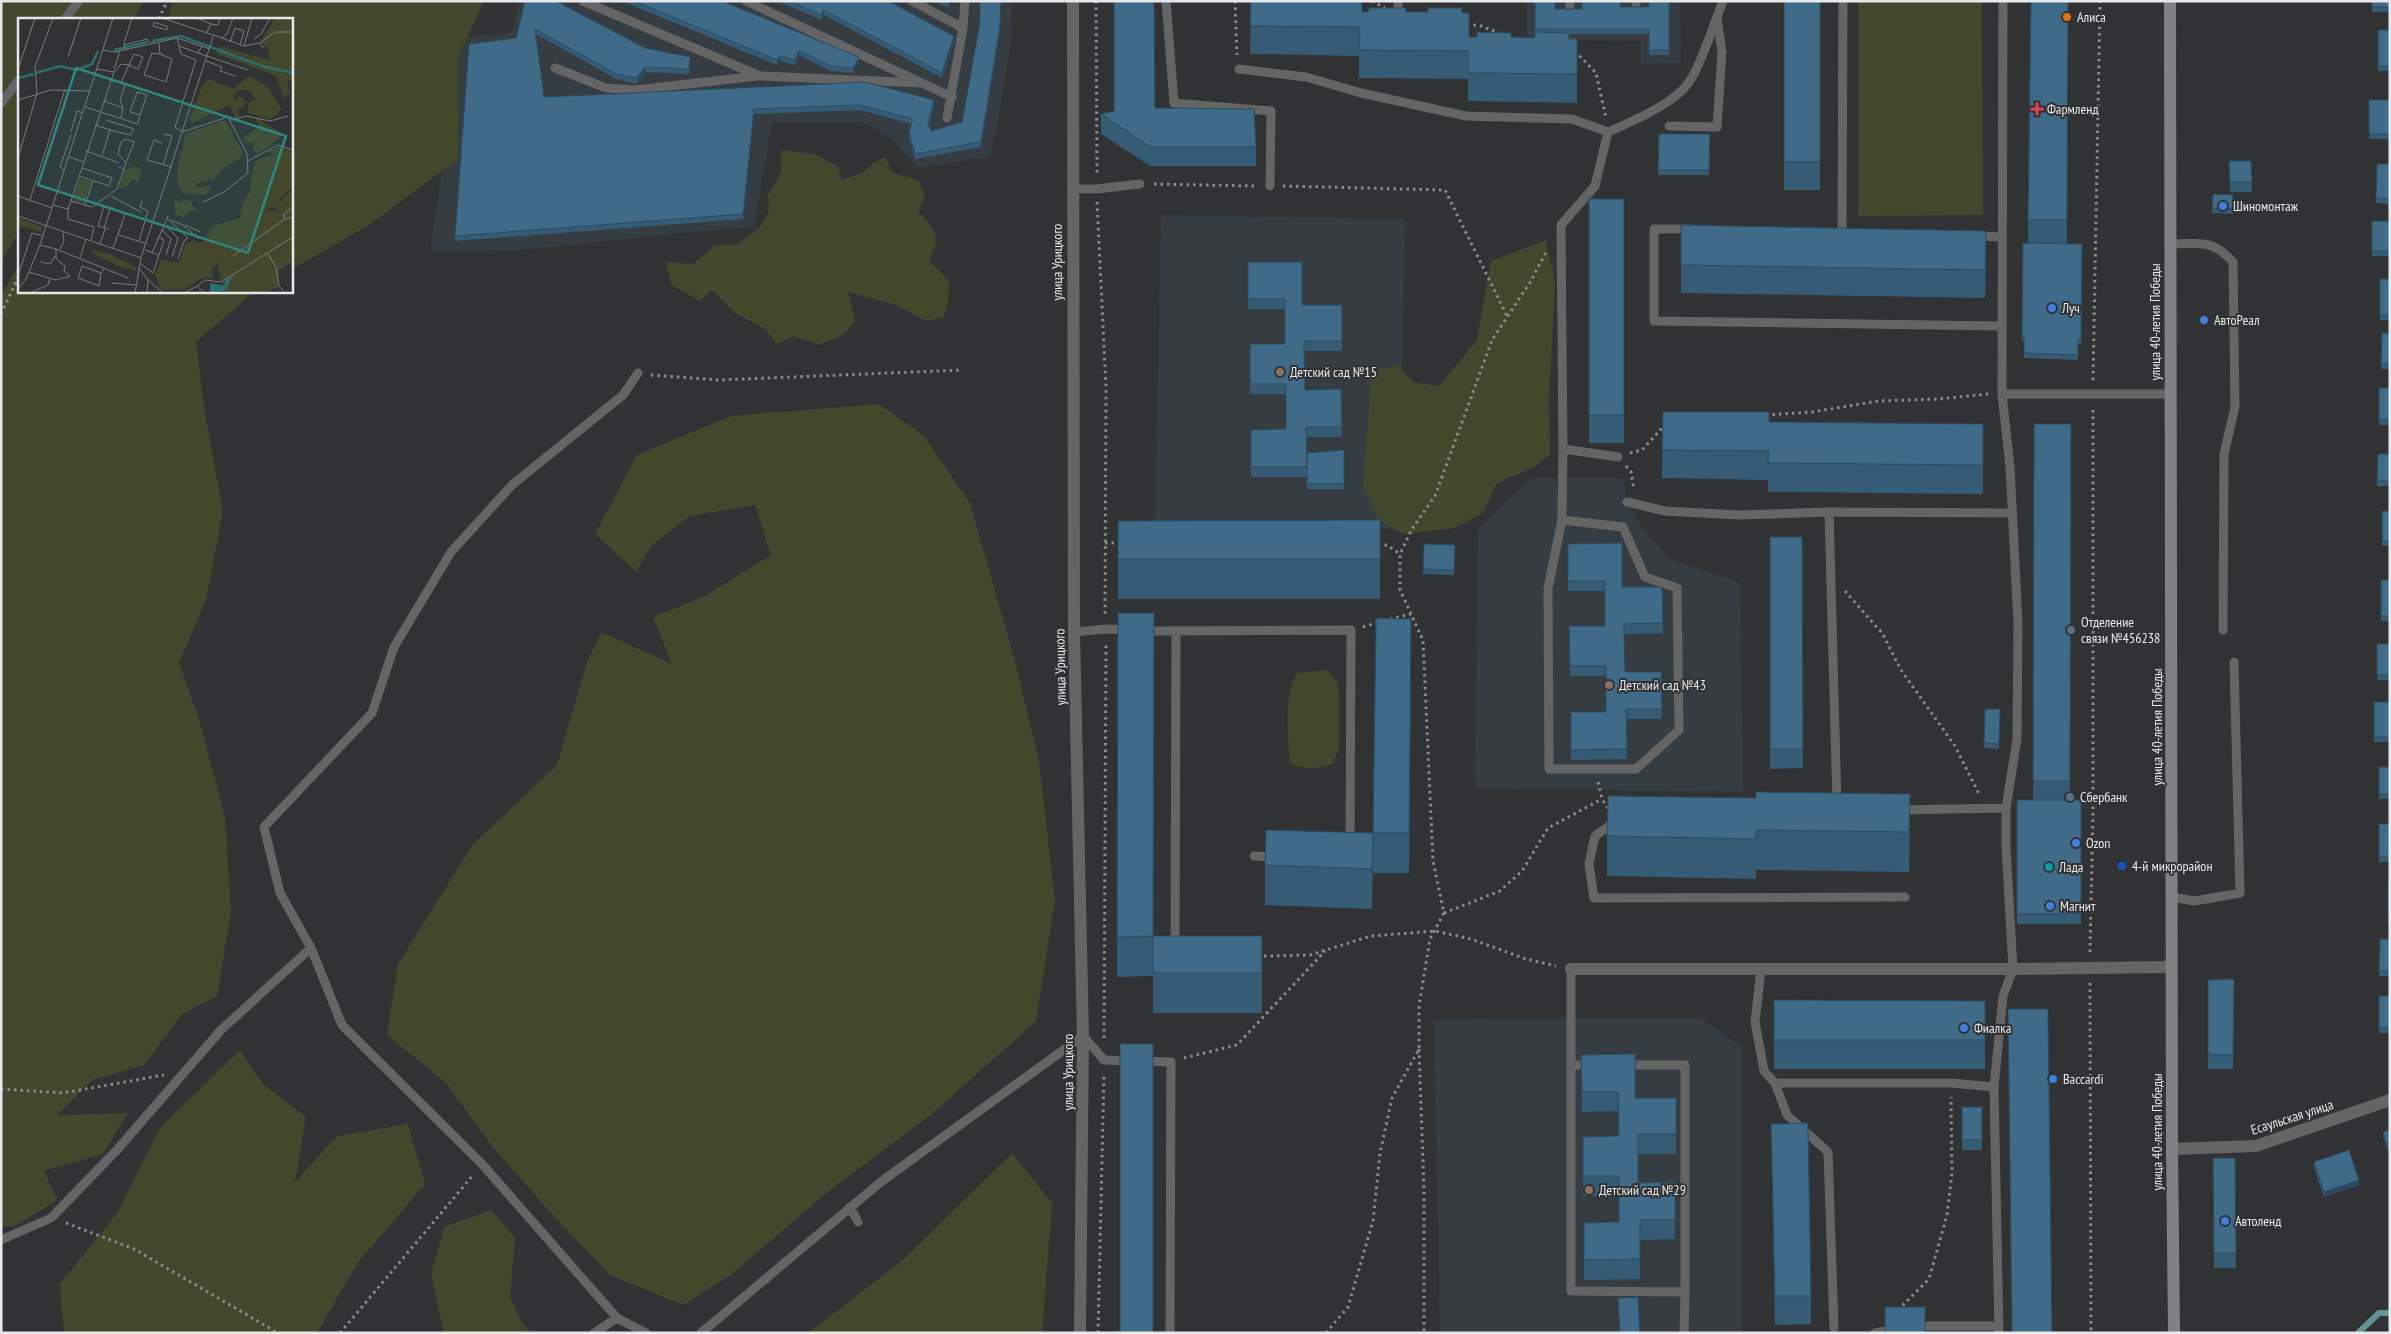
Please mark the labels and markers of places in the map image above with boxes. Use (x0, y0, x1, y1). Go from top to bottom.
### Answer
place label: Алиса (2077, 8, 2106, 26)
marker: Алиса (2061, 11, 2073, 23)
place label: Фармленд (2047, 100, 2099, 118)
marker: Фармленд (2031, 103, 2043, 115)
place label: Шиномонтаж (2233, 197, 2299, 215)
marker: Шиномонтаж (2217, 200, 2229, 212)
place label: Луч (2061, 299, 2080, 317)
marker: Луч (2046, 302, 2058, 314)
place label: AвтоРеал (2214, 311, 2260, 329)
marker: AвтоРеал (2198, 314, 2210, 326)
place label: Детский сад №15 (1290, 363, 1377, 381)
marker: Детский сад №15 (1274, 366, 1286, 378)
place label: Отделение связи №456238 (2081, 613, 2160, 647)
marker: Отделение связи №456238 (2065, 624, 2077, 636)
place label: Детский сад №43 (1619, 676, 1706, 694)
marker: Детский сад №43 (1603, 679, 1615, 691)
place label: Сбербанк (2080, 788, 2128, 806)
marker: Сбербанк (2064, 791, 2076, 803)
place label: Ozon (2086, 834, 2111, 852)
marker: Ozon (2070, 837, 2082, 849)
place label: 4-й микрорайон (2132, 857, 2212, 875)
place label: Лада (2058, 858, 2083, 876)
marker: 4-й микрорайон (2116, 860, 2128, 872)
marker: Лада (2043, 861, 2055, 873)
place label: Магнит (2060, 897, 2096, 915)
marker: Магнит (2044, 900, 2056, 912)
place label: Фиалка (1974, 1019, 2011, 1037)
marker: Фиалка (1958, 1022, 1970, 1034)
place label: Baccardi (2063, 1070, 2103, 1088)
marker: Baccardi (2047, 1073, 2059, 1085)
place label: Детский сад №29 (1599, 1181, 1686, 1199)
marker: Детский сад №29 (1583, 1184, 1595, 1196)
place label: Автоленд (2235, 1212, 2281, 1230)
marker: Автоленд (2219, 1215, 2231, 1227)

